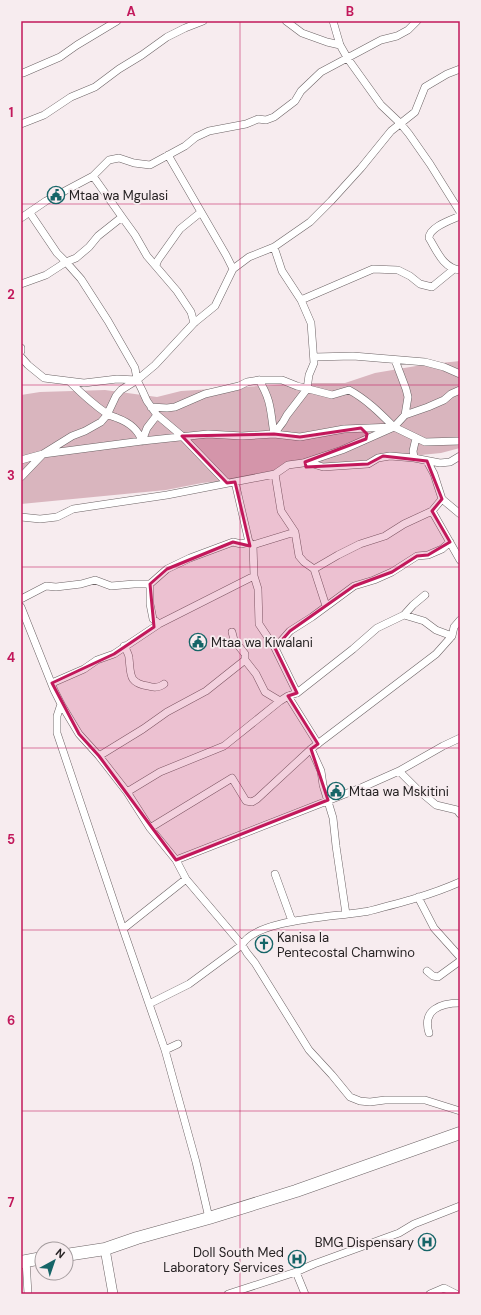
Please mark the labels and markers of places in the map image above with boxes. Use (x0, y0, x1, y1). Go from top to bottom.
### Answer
public building icon: Mtaa wa Mgulasi (46, 185, 66, 205)
place label: Mtaa wa Mgulasi (69, 187, 168, 204)
public building icon: Mtaa wa Kiwalani (188, 632, 208, 652)
place label: Mtaa wa Kiwalani (211, 634, 313, 651)
public building icon: Mtaa wa Mskitini (326, 781, 346, 801)
place label: Mtaa wa Mskitini (349, 783, 449, 800)
place label: Kanisa la Pentecostal Chamwino (277, 929, 415, 961)
church icon: Kanisa la Pentecostal Chamwino (254, 934, 274, 954)
hospital icon: BMG Dispensary (417, 1232, 437, 1252)
place label: BMG Dispensary (315, 1234, 414, 1251)
place label: Doll South Med Laboratory Services (163, 1244, 284, 1276)
hospital icon: Doll South Med Laboratory Services (287, 1249, 307, 1269)

